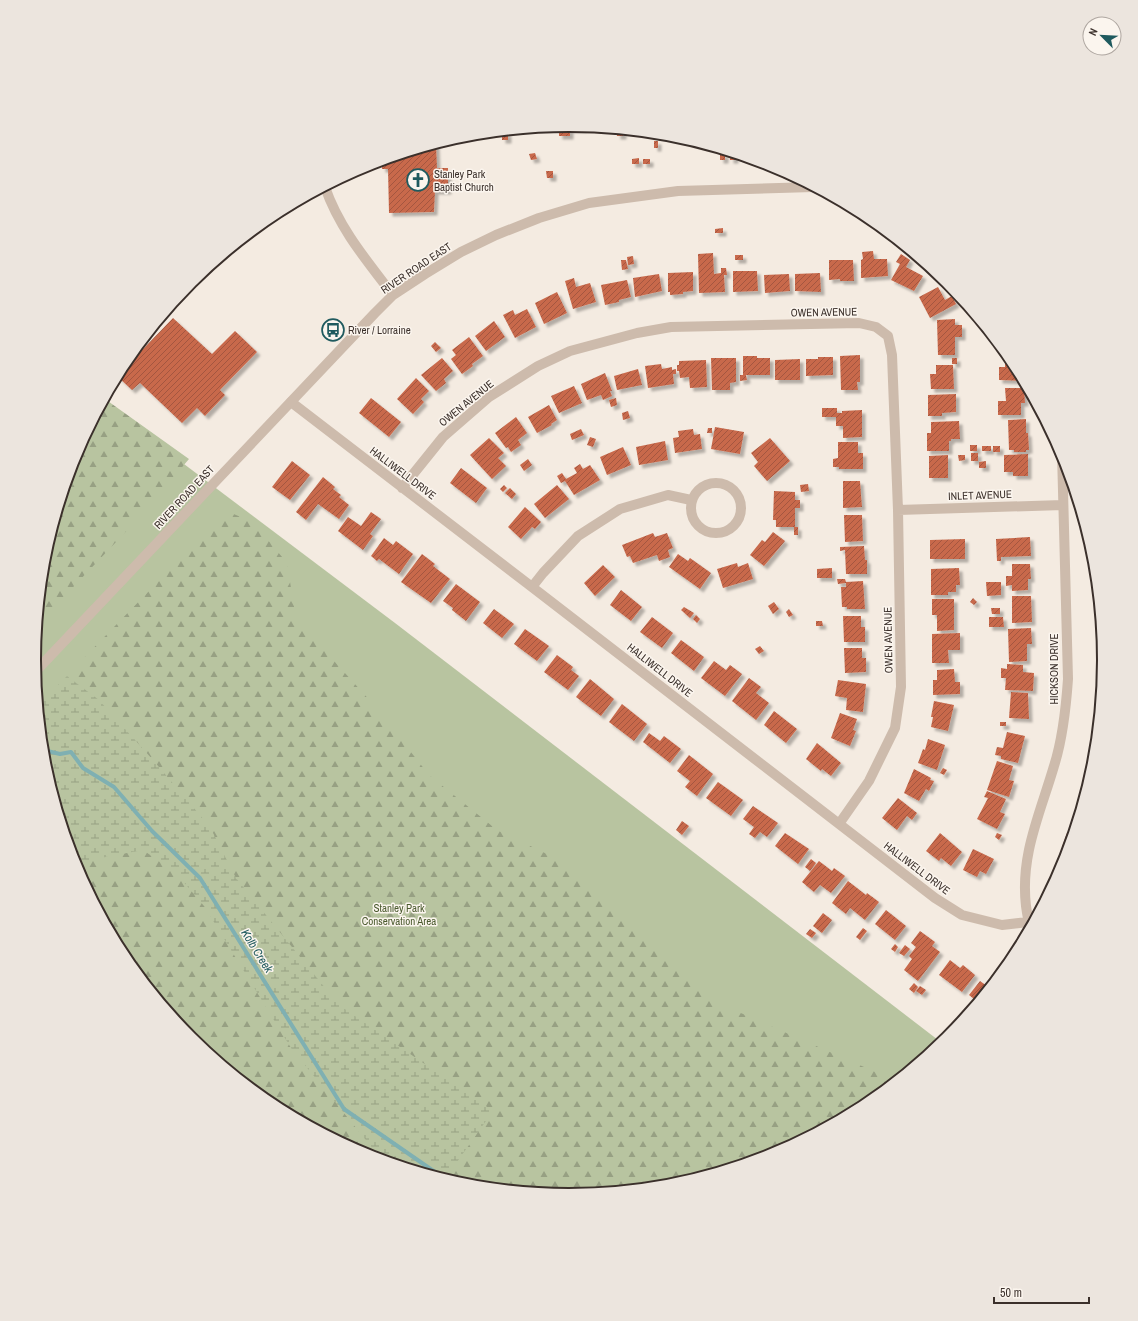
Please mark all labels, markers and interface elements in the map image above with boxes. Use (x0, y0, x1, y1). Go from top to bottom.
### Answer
north arrow (1082, 16, 1122, 56)
text: N (1085, 26, 1101, 38)
church icon: Stanley Park Baptist Church (405, 167, 431, 193)
place label: Stanley Park Baptist Church (434, 167, 494, 194)
street label: RIVER ROAD EAST (378, 239, 454, 297)
street label: OWEN AVENUE (791, 304, 857, 320)
bus stop icon: River / Lorraine (320, 317, 346, 343)
place label: River / Lorraine (348, 323, 411, 337)
street label: OWEN AVENUE (436, 377, 496, 429)
street label: HALLIWELL DRIVE (367, 444, 439, 502)
street label: RIVER ROAD EAST (151, 462, 217, 532)
street label: INLET AVENUE (948, 487, 1012, 503)
street label: OWEN AVENUE (880, 607, 896, 673)
street label: HICKSON DRIVE (1047, 633, 1061, 705)
street label: HALLIWELL DRIVE (624, 640, 696, 700)
street label: HALLIWELL DRIVE (881, 839, 953, 897)
park label: Stanley Park Conservation Area (362, 901, 436, 928)
water label: Kolb Creek (237, 926, 277, 977)
scale bar (994, 1279, 1089, 1305)
text: 50 m (1000, 1285, 1022, 1301)

